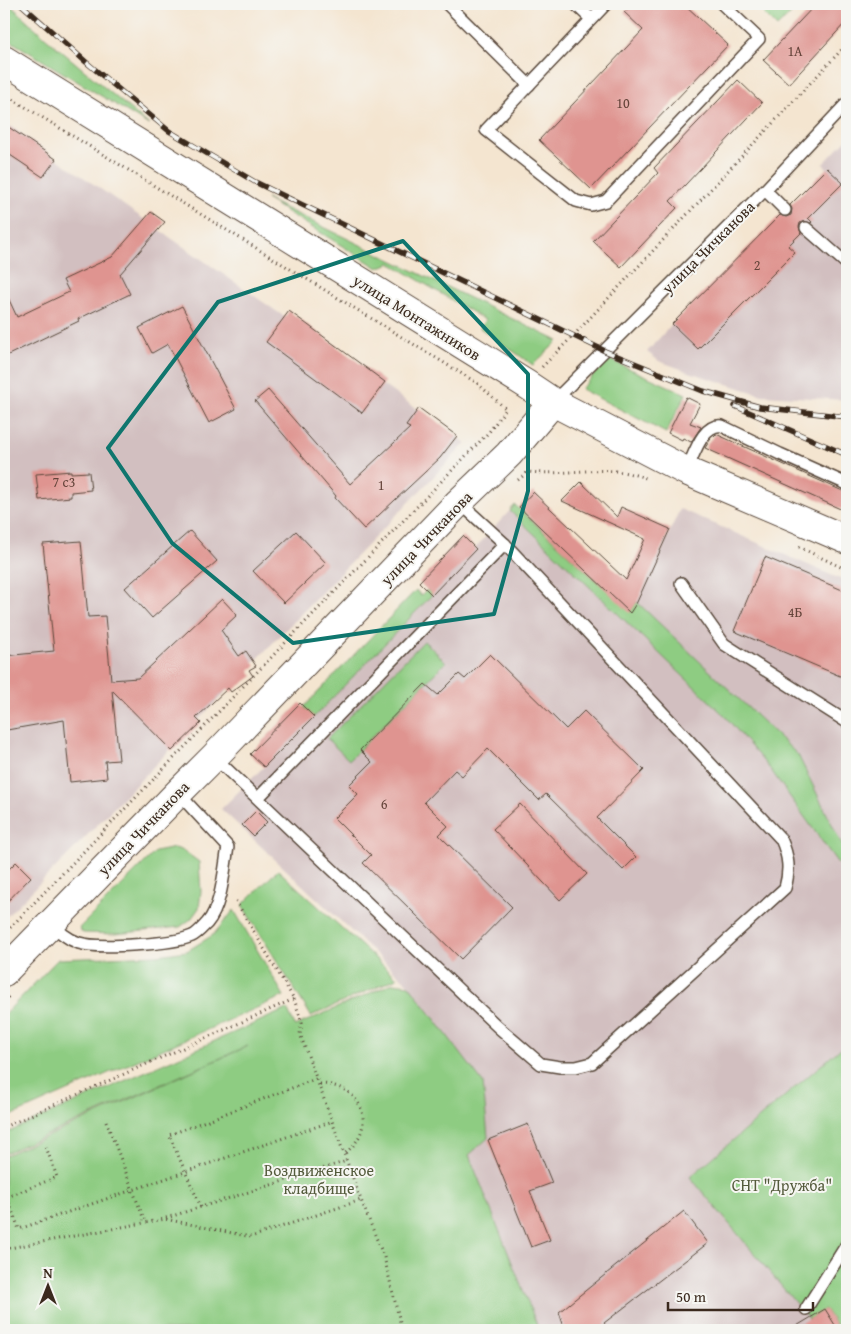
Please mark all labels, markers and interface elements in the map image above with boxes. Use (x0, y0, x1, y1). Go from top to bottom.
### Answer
house number: 1А (787, 41, 803, 61)
house number: 10 (616, 93, 630, 113)
street label: улица Чичканова (655, 195, 760, 300)
house number: 2 (754, 255, 760, 275)
street label: улица Монтажников (347, 267, 486, 366)
house number: 7 с3 (53, 472, 75, 492)
house number: 1 (378, 475, 384, 495)
street label: улица Чичканова (374, 485, 478, 591)
house number: 4Б (788, 602, 802, 622)
street label: улица Чичканова (91, 775, 195, 881)
house number: 6 (381, 794, 388, 814)
park label: Воздвиженское кладбище (264, 1158, 374, 1200)
park label: СНТ "Дружба" (732, 1173, 832, 1197)
north arrow (22, 1262, 72, 1312)
text: N (43, 1263, 53, 1283)
scale bar (668, 1279, 814, 1311)
text: 50 m (676, 1286, 707, 1307)

